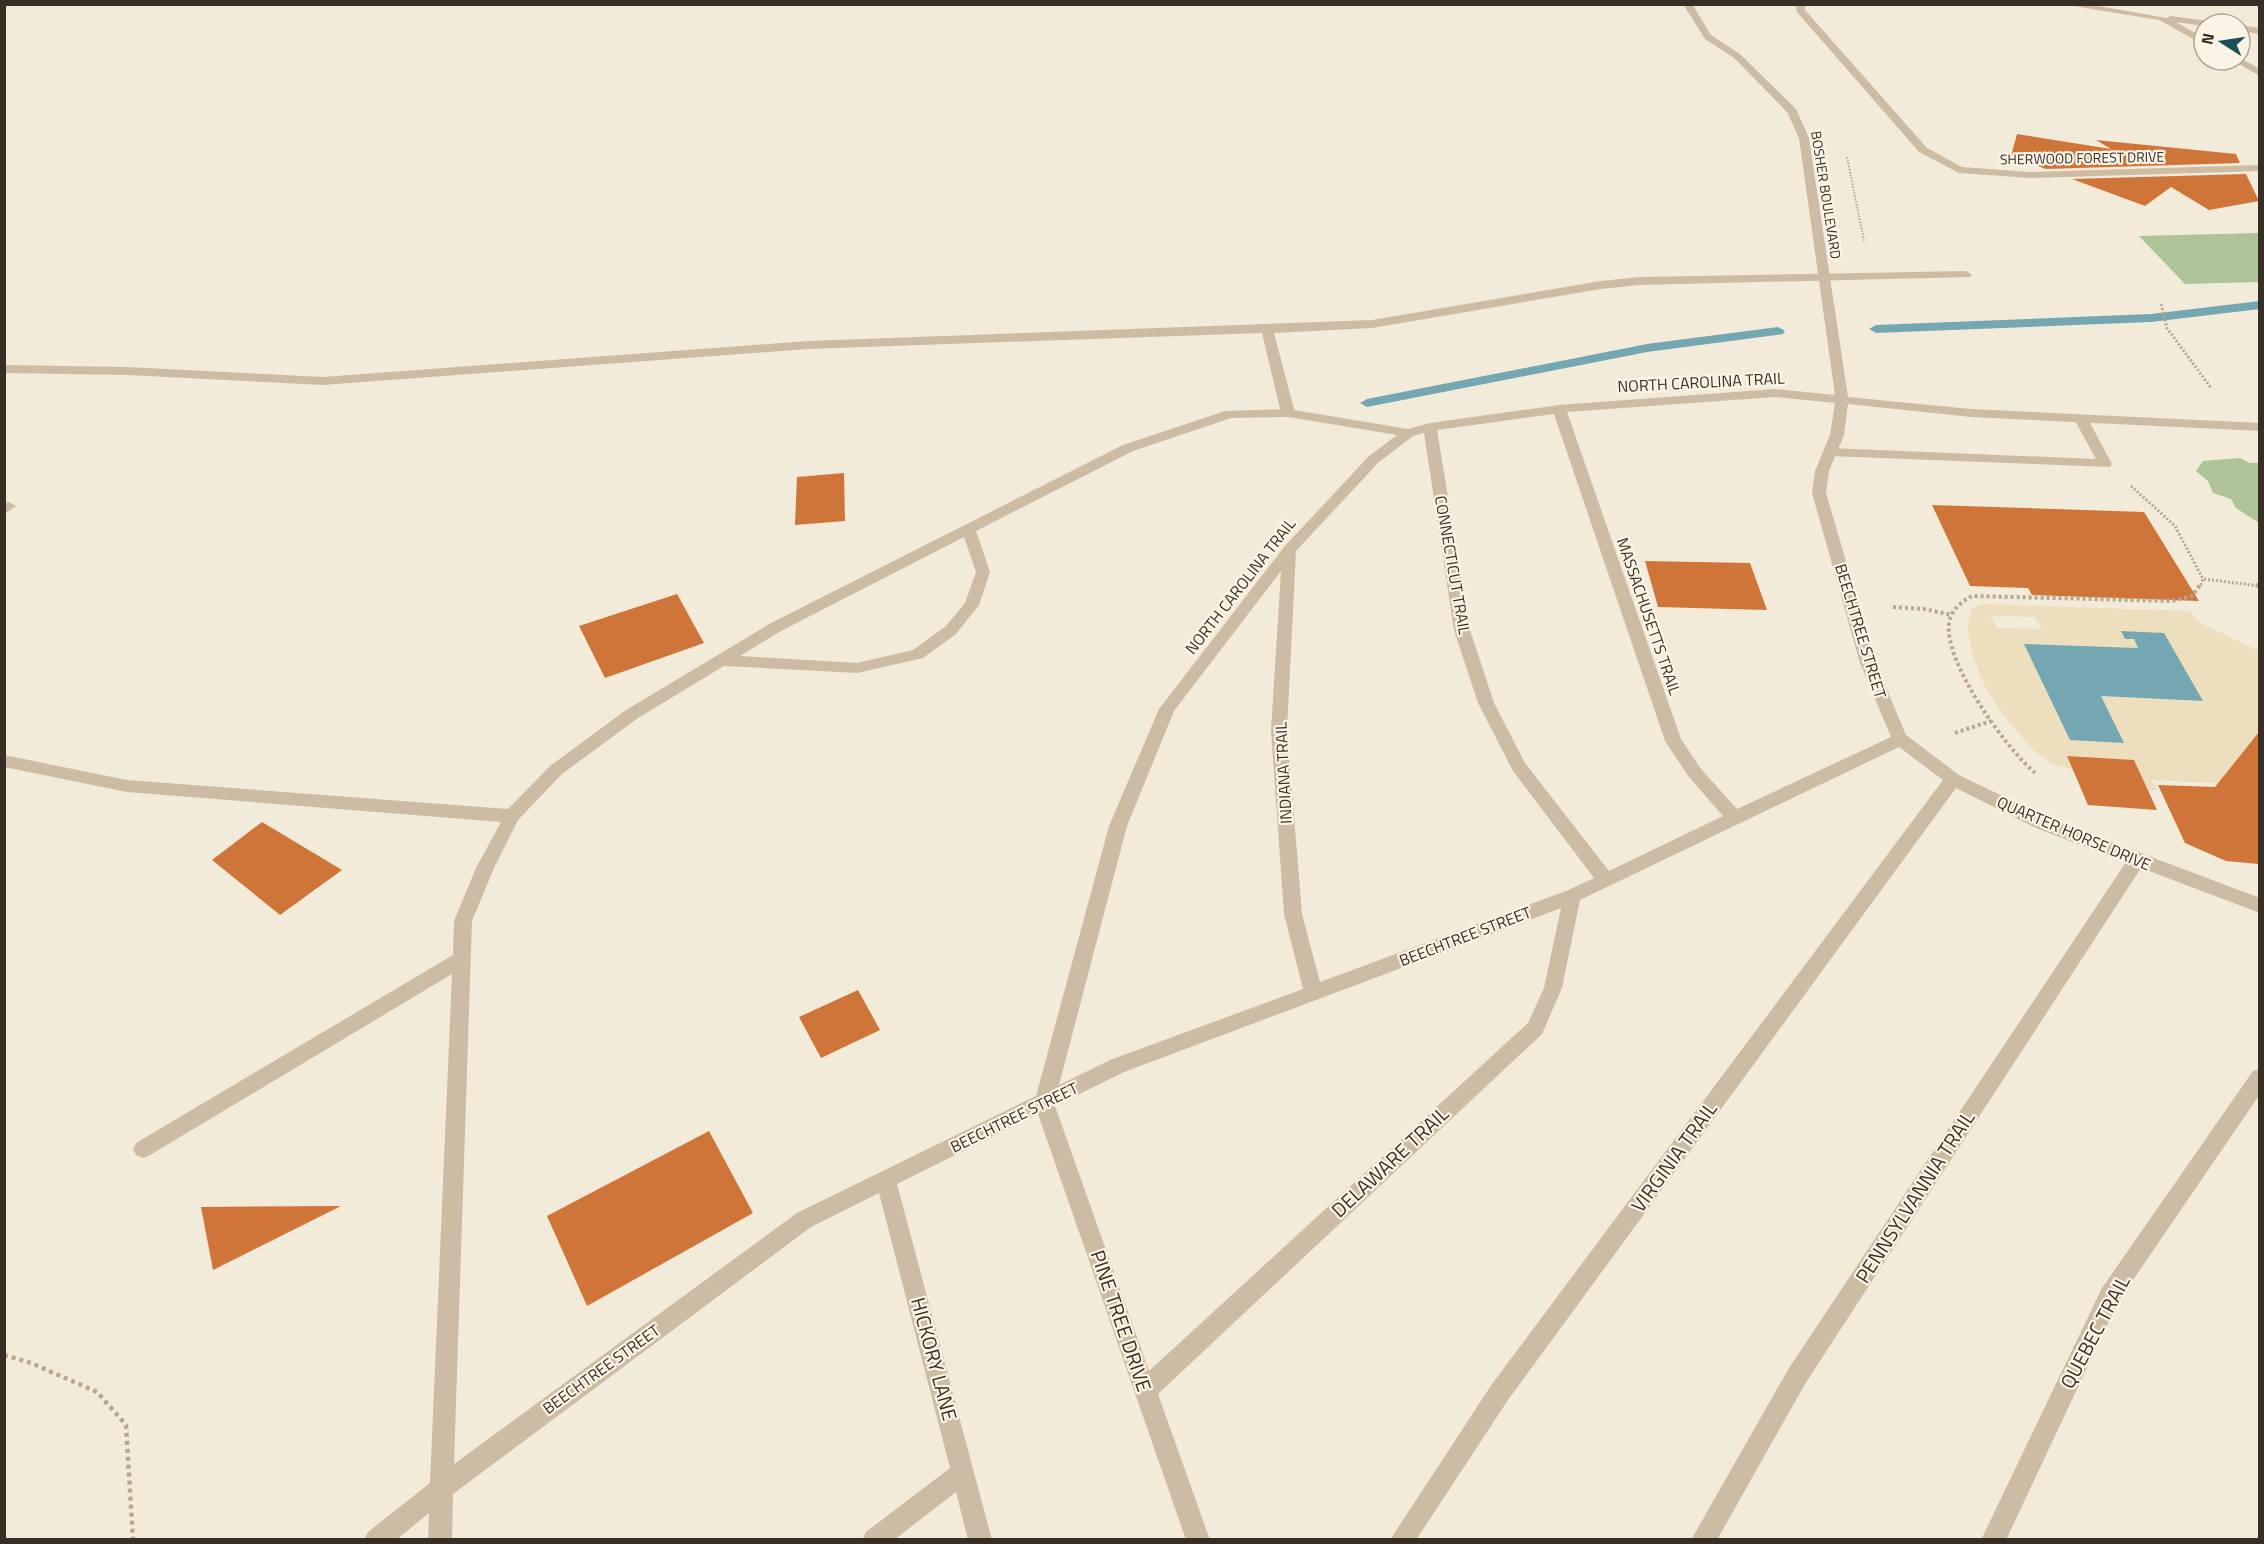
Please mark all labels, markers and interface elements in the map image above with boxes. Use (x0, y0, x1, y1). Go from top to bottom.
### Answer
north arrow (2192, 12, 2252, 72)
text: N (2194, 31, 2220, 47)
street label: BOSHER BOULEVARD (1806, 129, 1847, 260)
street label: SHERWOOD FOREST DRIVE (2000, 146, 2165, 169)
street label: NORTH CAROLINA TRAIL (1617, 366, 1785, 398)
street label: CONNECTICUT TRAIL (1429, 494, 1477, 637)
street label: NORTH CAROLINA TRAIL (1179, 512, 1301, 659)
street label: MASSACHUSETTS TRAIL (1611, 534, 1687, 698)
street label: BEECHTREE STREET (1829, 561, 1893, 702)
street label: INDIANA TRAIL (1268, 721, 1298, 824)
street label: QUARTER HORSE DRIVE (1993, 790, 2155, 876)
street label: BEECHTREE STREET (1396, 900, 1535, 972)
street label: BEECHTREE STREET (946, 1075, 1082, 1158)
street label: VIRGINIA TRAIL (1623, 1095, 1725, 1218)
street label: DELAWARE TRAIL (1324, 1098, 1456, 1225)
street label: PENNSYLVANNIA TRAIL (1847, 1104, 1982, 1289)
street label: PINE TREE DRIVE (1083, 1246, 1160, 1396)
street label: QUEBEC TRAIL (2052, 1269, 2138, 1394)
street label: HICKORY LANE (903, 1294, 966, 1424)
street label: BEECHTREE STREET (538, 1318, 665, 1420)

